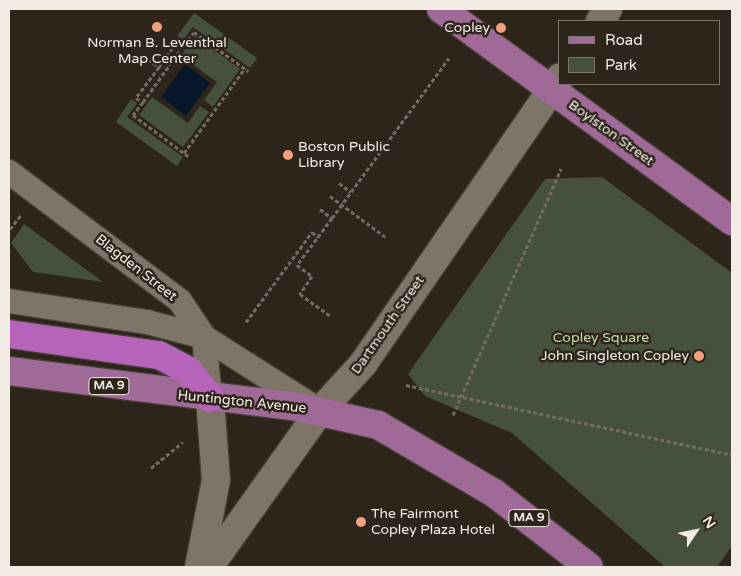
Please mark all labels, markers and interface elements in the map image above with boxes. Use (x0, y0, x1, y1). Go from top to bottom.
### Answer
place label: Copley (444, 20, 490, 36)
legend (558, 20, 721, 85)
marker: Norman B. Leventhal Map Center (151, 21, 163, 33)
marker: Copley (494, 21, 508, 35)
text: Road (605, 31, 643, 49)
place label: Norman B. Leventhal Map Center (87, 35, 227, 68)
text: Park (605, 56, 637, 74)
street label: Boylston Street (565, 96, 657, 170)
place label: Boston Public Library (298, 139, 390, 172)
marker: Boston Public Library (282, 149, 294, 161)
street label: Blagden Street (92, 231, 180, 305)
street label: Dartmouth Street (348, 273, 428, 377)
park label: Copley Square (553, 330, 649, 346)
place label: John Singleton Copley (541, 348, 689, 364)
marker: John Singleton Copley (693, 350, 705, 362)
road number: MA 9 (88, 376, 130, 396)
street label: Huntington Avenue (177, 387, 307, 417)
place label: The Fairmont Copley Plaza Hotel (371, 506, 495, 538)
north arrow (671, 506, 721, 556)
road number: MA 9 (508, 508, 550, 528)
text: N (699, 513, 719, 532)
marker: The Fairmont Copley Plaza Hotel (355, 516, 367, 528)

